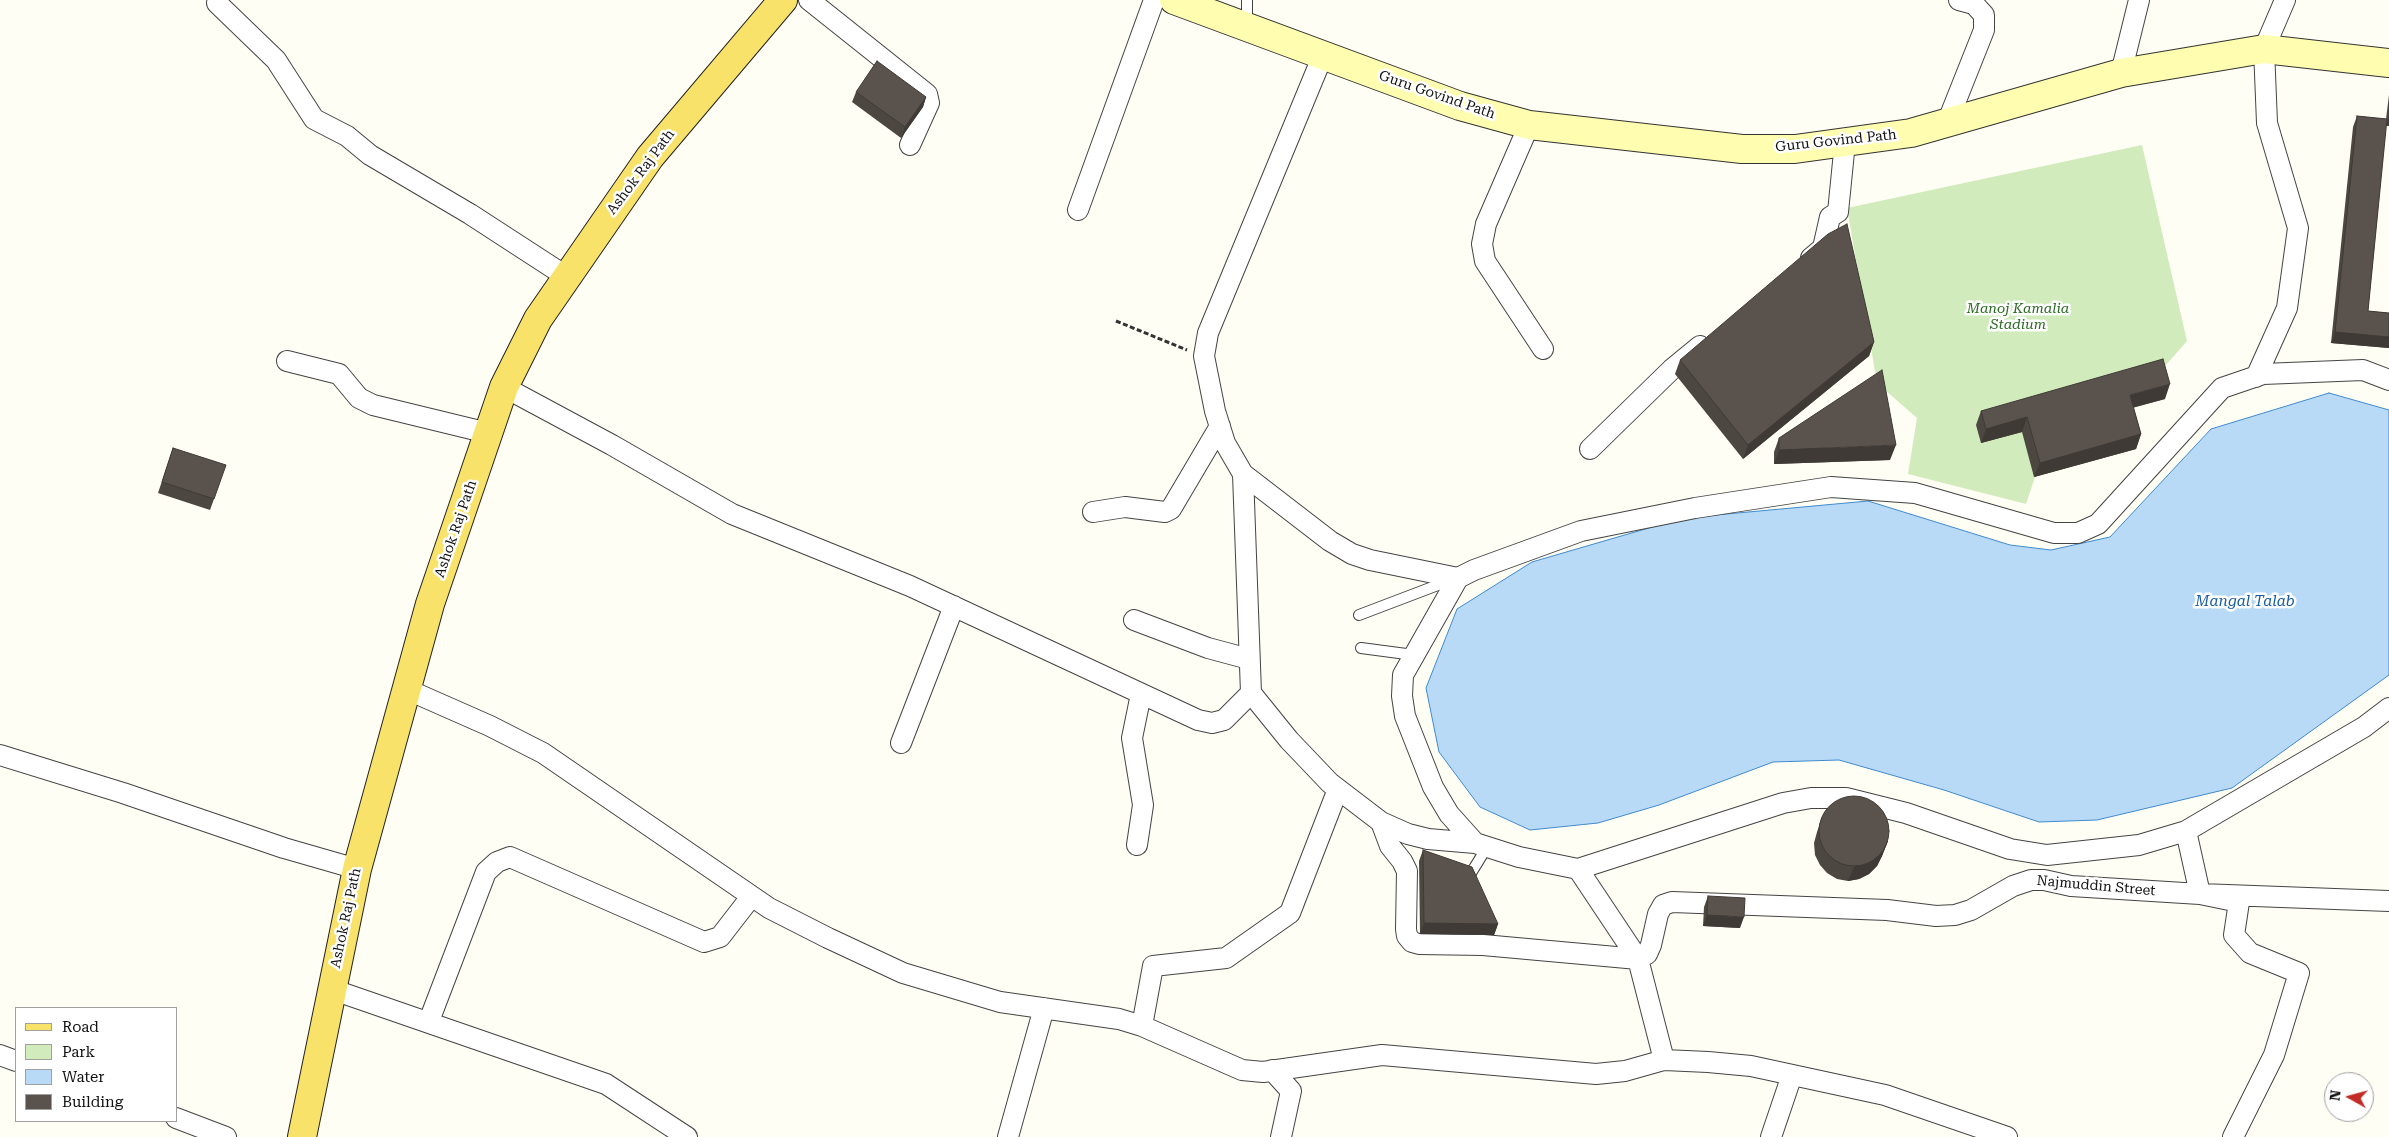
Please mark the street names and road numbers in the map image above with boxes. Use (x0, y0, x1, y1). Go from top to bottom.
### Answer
street label: Guru Govind Path (1377, 67, 1497, 123)
street label: Ashok Raj Path (604, 126, 678, 218)
street label: Guru Govind Path (1774, 126, 1898, 156)
street label: Ashok Raj Path (431, 478, 481, 580)
street label: Ashok Raj Path (327, 866, 365, 970)
street label: Najmuddin Street (2036, 872, 2156, 900)

